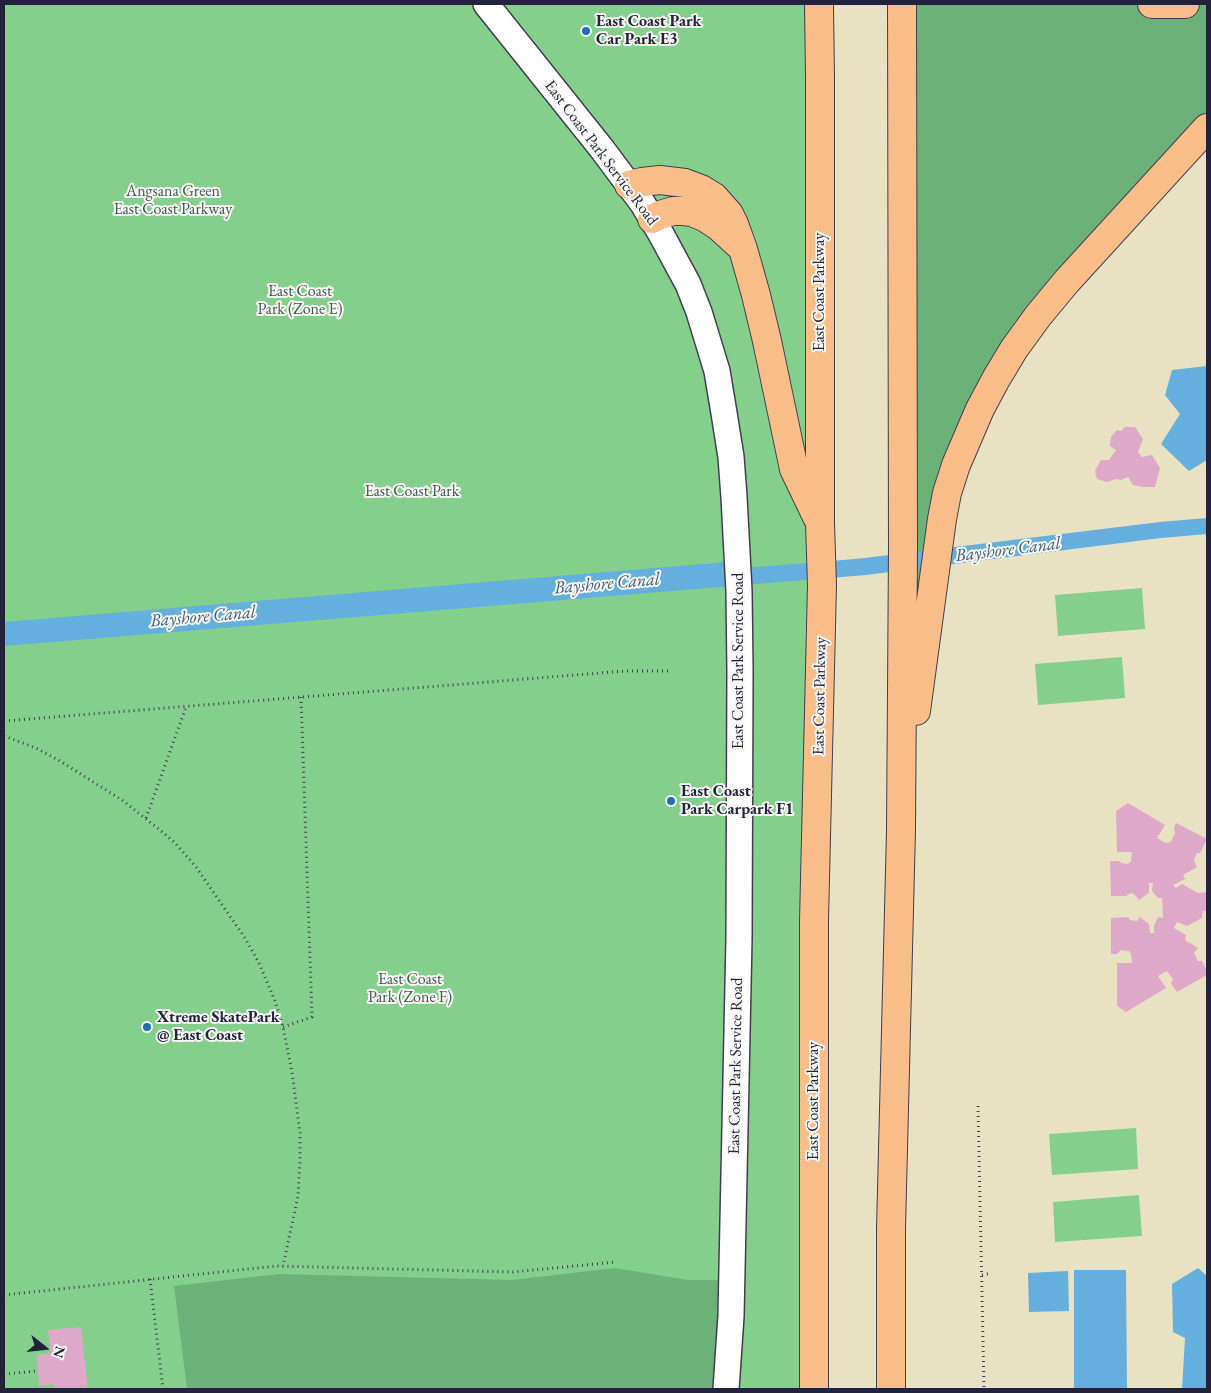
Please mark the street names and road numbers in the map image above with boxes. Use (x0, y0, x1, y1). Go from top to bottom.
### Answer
street label: East Coast Park Service Road (540, 77, 662, 229)
street label: East Coast Parkway (810, 233, 830, 351)
street label: East Coast Park Service Road (729, 573, 749, 749)
street label: East Coast Parkway (809, 637, 831, 755)
street label: East Coast Park Service Road (725, 978, 747, 1154)
street label: East Coast Parkway (804, 1042, 824, 1160)

